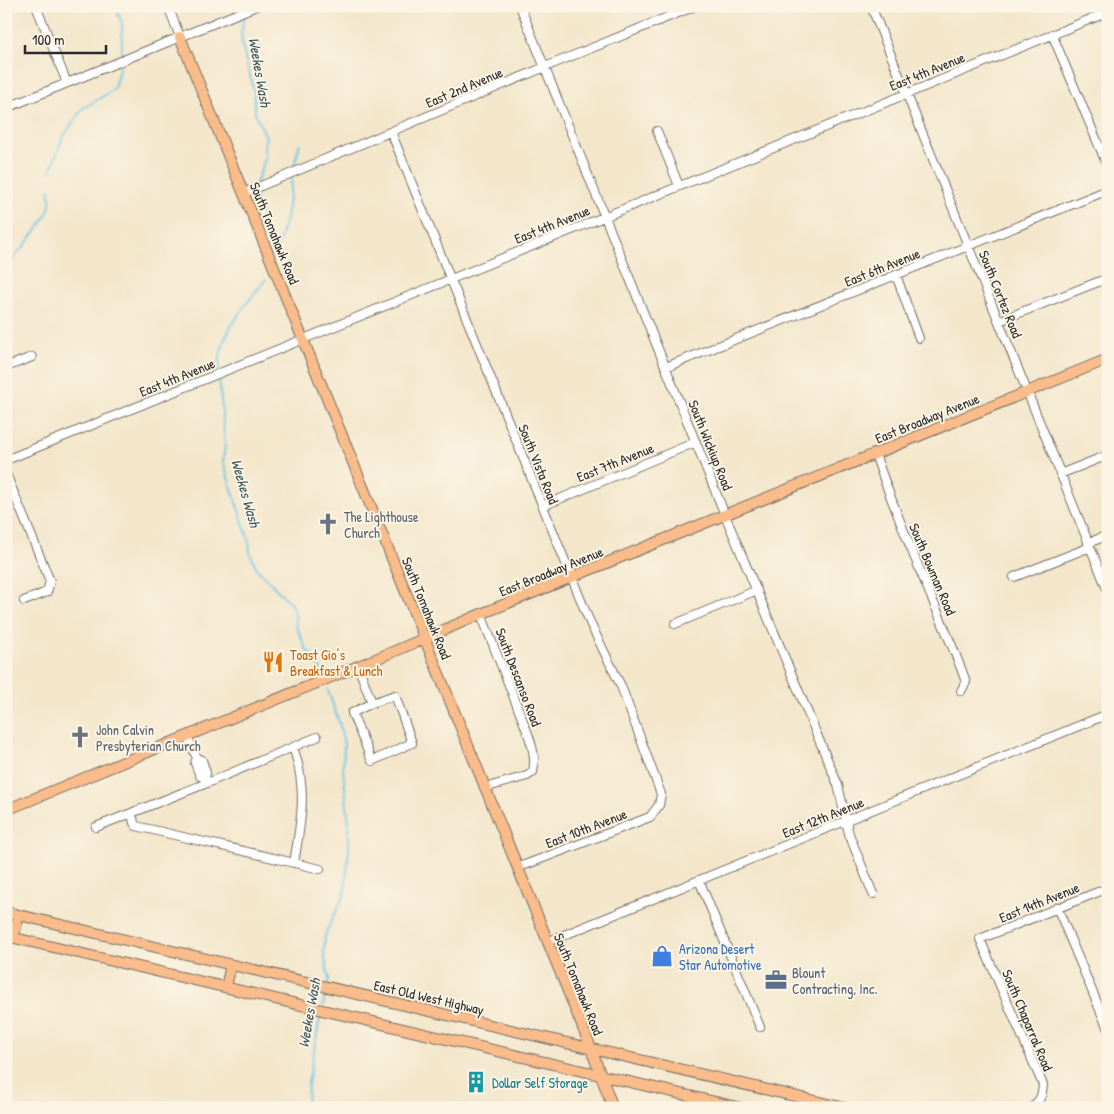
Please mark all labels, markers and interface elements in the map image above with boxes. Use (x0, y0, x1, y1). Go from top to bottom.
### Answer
scale bar (25, 22, 106, 54)
text: 100 m (32, 29, 65, 50)
water label: Weekes Wash (244, 36, 277, 110)
street label: East 4th Avenue (886, 47, 968, 95)
street label: East 2nd Avenue (422, 62, 506, 112)
street label: South Tomahawk Road (246, 179, 304, 287)
street label: East 4th Avenue (511, 200, 593, 248)
street label: East 6th Avenue (841, 243, 923, 291)
street label: South Cortez Road (975, 247, 1027, 341)
street label: East 4th Avenue (136, 353, 218, 401)
street label: East Broadway Avenue (872, 388, 983, 448)
street label: South Wickiup Road (683, 397, 738, 494)
street label: South Vista Road (514, 421, 564, 507)
street label: East 7th Avenue (574, 438, 657, 486)
water label: Weekes Wash (226, 457, 266, 531)
place label: The Lighthouse Church (344, 507, 419, 542)
church icon: The Lighthouse Church (315, 511, 341, 537)
street label: South Bowman Road (905, 520, 961, 618)
street label: East Broadway Avenue (496, 541, 607, 601)
street label: South Tomahawk Road (398, 554, 456, 662)
street label: South Descanso Road (492, 625, 547, 729)
place label: Toast Gio’s Breakfast & Lunch (290, 645, 383, 680)
restaurant icon: Toast Gio’s Breakfast & Lunch (260, 649, 286, 675)
place label: John Calvin Presbyterian Church (96, 720, 201, 756)
church icon: John Calvin Presbyterian Church (67, 724, 93, 750)
street label: East 12th Avenue (779, 792, 867, 842)
street label: East 10th Avenue (543, 804, 630, 852)
street label: East 14th Avenue (996, 877, 1082, 927)
street label: South Tomahawk Road (550, 930, 608, 1038)
place label: Arizona Desert Star Automotive (679, 939, 762, 974)
shop icon: Arizona Desert Star Automotive (649, 943, 675, 969)
place label: Blount Contracting, Inc. (792, 963, 877, 999)
street label: South Chaparral Road (997, 966, 1058, 1074)
office icon: Blount Contracting, Inc. (763, 967, 789, 993)
water label: Weekes Wash (293, 975, 326, 1049)
street label: East Old West Highway (372, 975, 486, 1020)
building icon: Dollar Self Storage (463, 1069, 489, 1095)
place label: Dollar Self Storage (492, 1073, 588, 1093)

